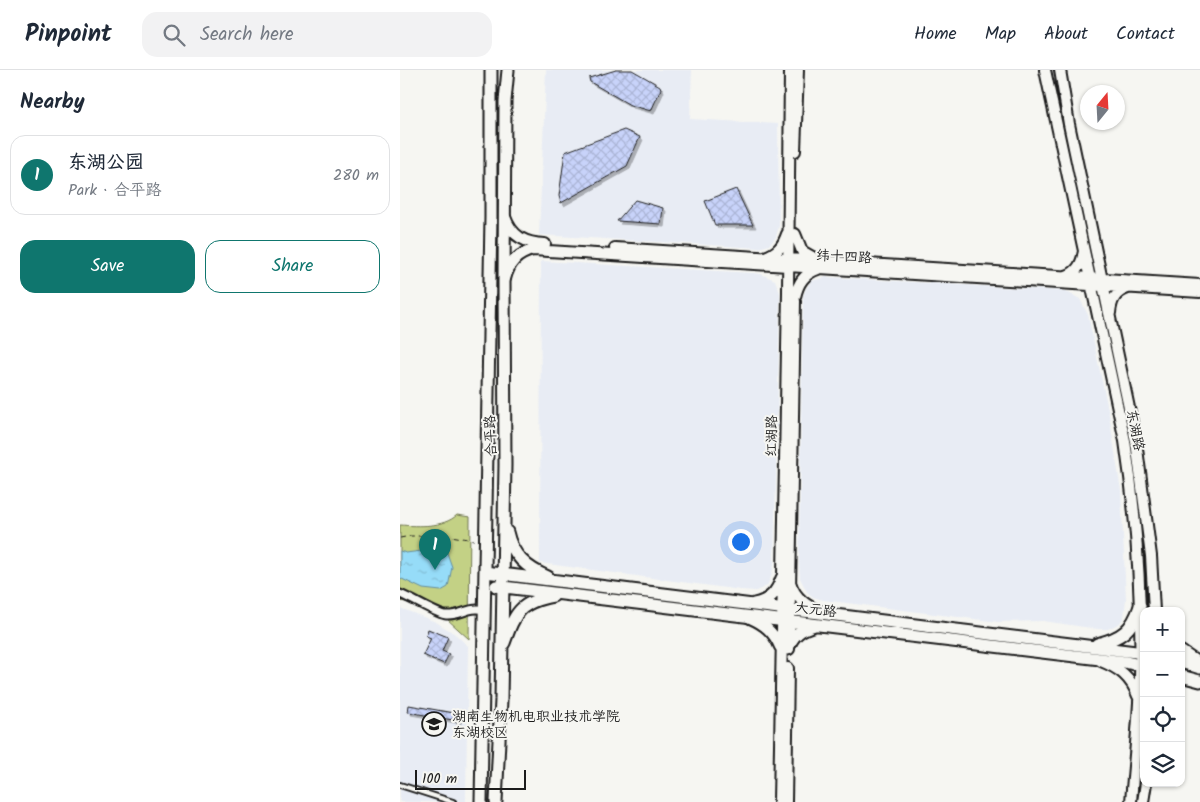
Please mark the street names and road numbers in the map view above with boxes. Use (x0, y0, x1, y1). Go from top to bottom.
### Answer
street label: 纬十四路 (815, 245, 872, 269)
street label: 东湖路 (1120, 407, 1150, 453)
street label: 合平路 (479, 415, 503, 457)
street label: 红湖路 (761, 415, 783, 457)
street label: 大元路 (794, 597, 838, 623)

